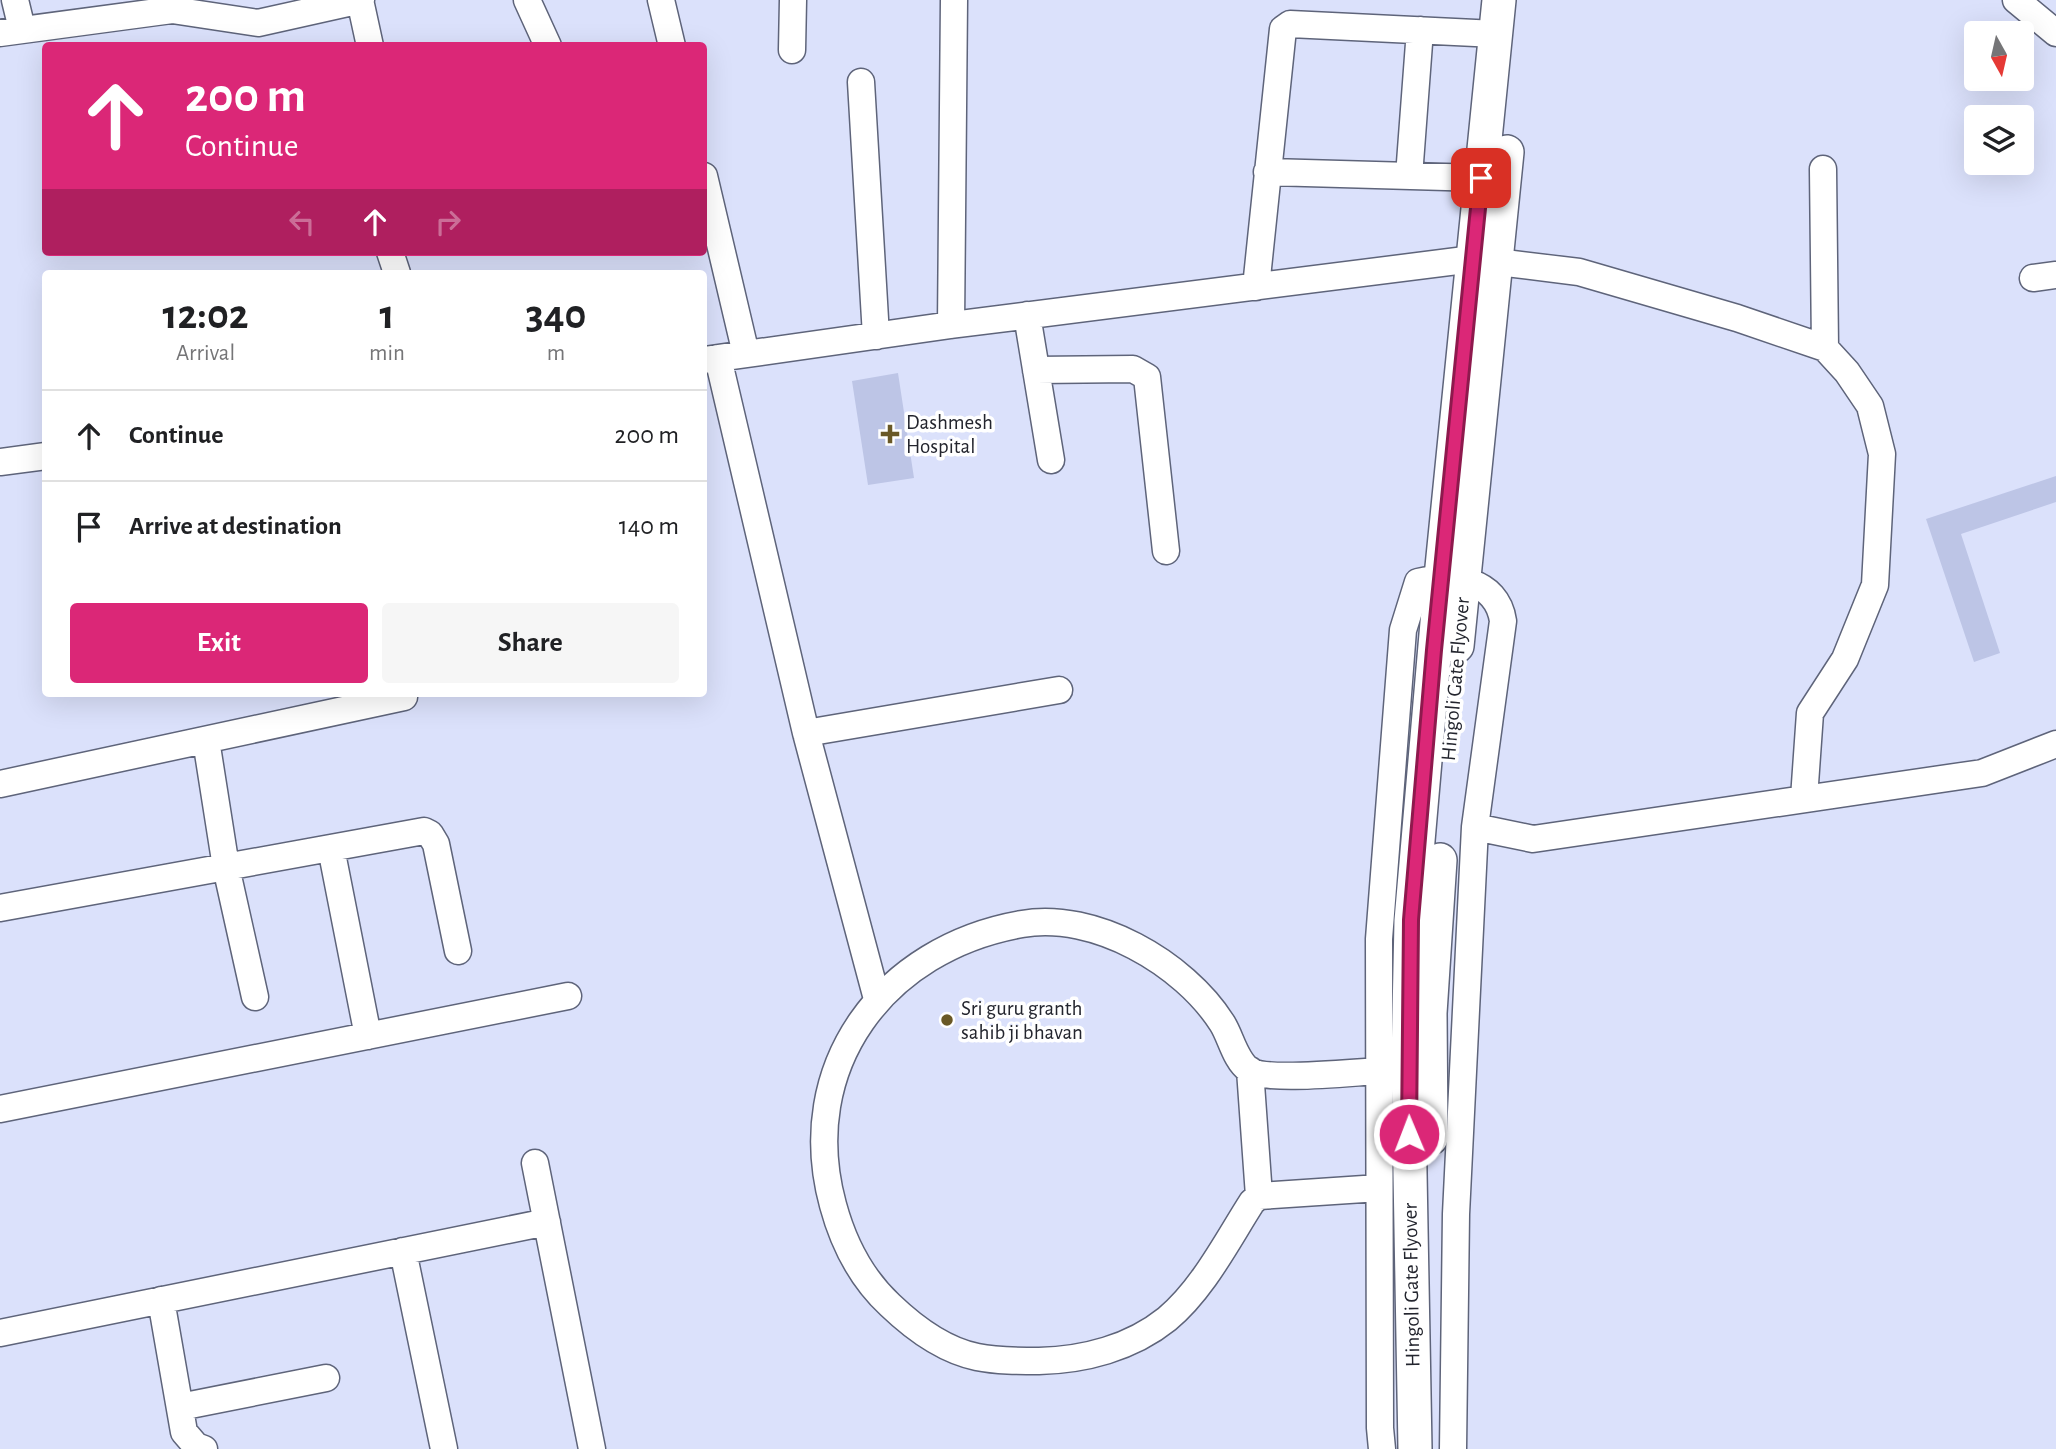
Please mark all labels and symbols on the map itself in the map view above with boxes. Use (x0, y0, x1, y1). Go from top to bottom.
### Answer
north arrow (1964, 21, 2034, 91)
pin (1451, 148, 1511, 208)
place label: Dashmesh Hospital (906, 412, 993, 457)
marker: Dashmesh Hospital (880, 424, 900, 444)
street label: Hingoli Gate Flyover (1438, 596, 1473, 762)
place label: Sri guru granth sahib ji bhavan (961, 998, 1083, 1043)
marker: Sri guru granth sahib ji bhavan (939, 1012, 955, 1028)
position arrow (1372, 1097, 1446, 1171)
street label: Hingoli Gate Flyover (1400, 1203, 1423, 1367)

